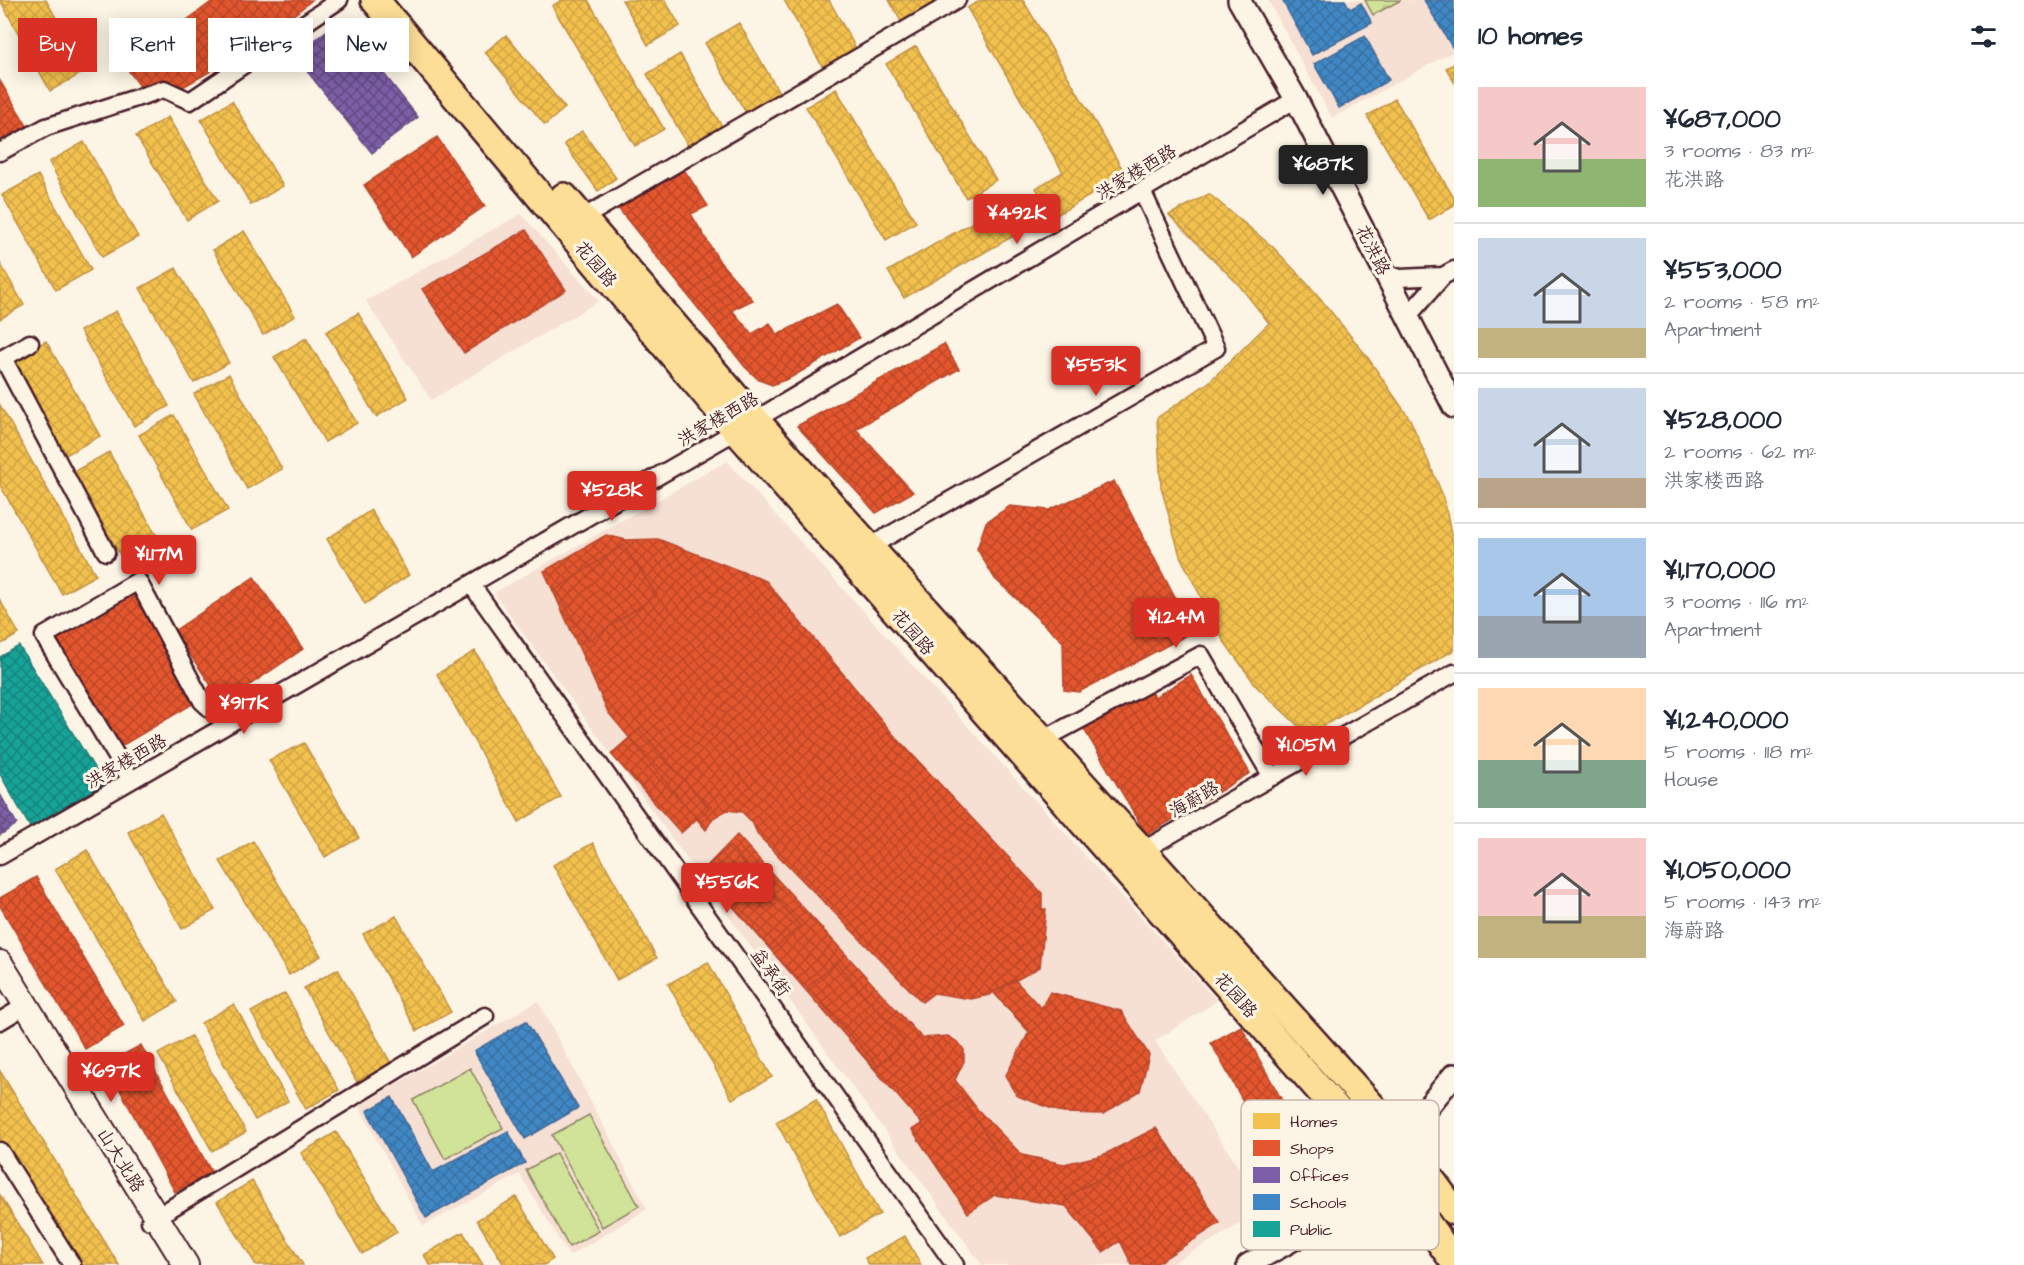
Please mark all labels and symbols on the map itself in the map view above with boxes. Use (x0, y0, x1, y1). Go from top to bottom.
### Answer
street label: 洪家楼西路 (1091, 139, 1181, 206)
pin: ¥687K (1281, 145, 1365, 196)
pin: ¥492K (975, 194, 1059, 245)
street label: 花洪路 (1349, 220, 1396, 280)
street label: 花园路 (569, 236, 623, 293)
pin: ¥553K (1054, 346, 1138, 397)
street label: 洪家楼西路 (673, 386, 763, 453)
pin: ¥528K (570, 471, 654, 522)
pin: ¥1.17M (110, 535, 208, 586)
pin: ¥1.24M (1127, 598, 1225, 649)
street label: 花园路 (885, 604, 940, 661)
pin: ¥917K (202, 684, 286, 735)
pin: ¥1.05M (1257, 726, 1355, 777)
street label: 洪家楼西路 (81, 728, 171, 795)
street label: 海蔚路 (1165, 775, 1224, 824)
pin: ¥556K (685, 863, 769, 914)
street label: 益承街 (745, 943, 796, 1002)
street label: 花园路 (1208, 967, 1263, 1024)
pin: ¥697K (69, 1052, 153, 1103)
legend (1241, 1100, 1439, 1250)
text: Homes (1290, 1111, 1338, 1133)
street label: 山大北路 (91, 1123, 150, 1197)
text: Shops (1290, 1138, 1334, 1160)
text: Offices (1290, 1165, 1349, 1187)
text: Schools (1290, 1192, 1347, 1214)
text: Public (1290, 1219, 1332, 1241)

